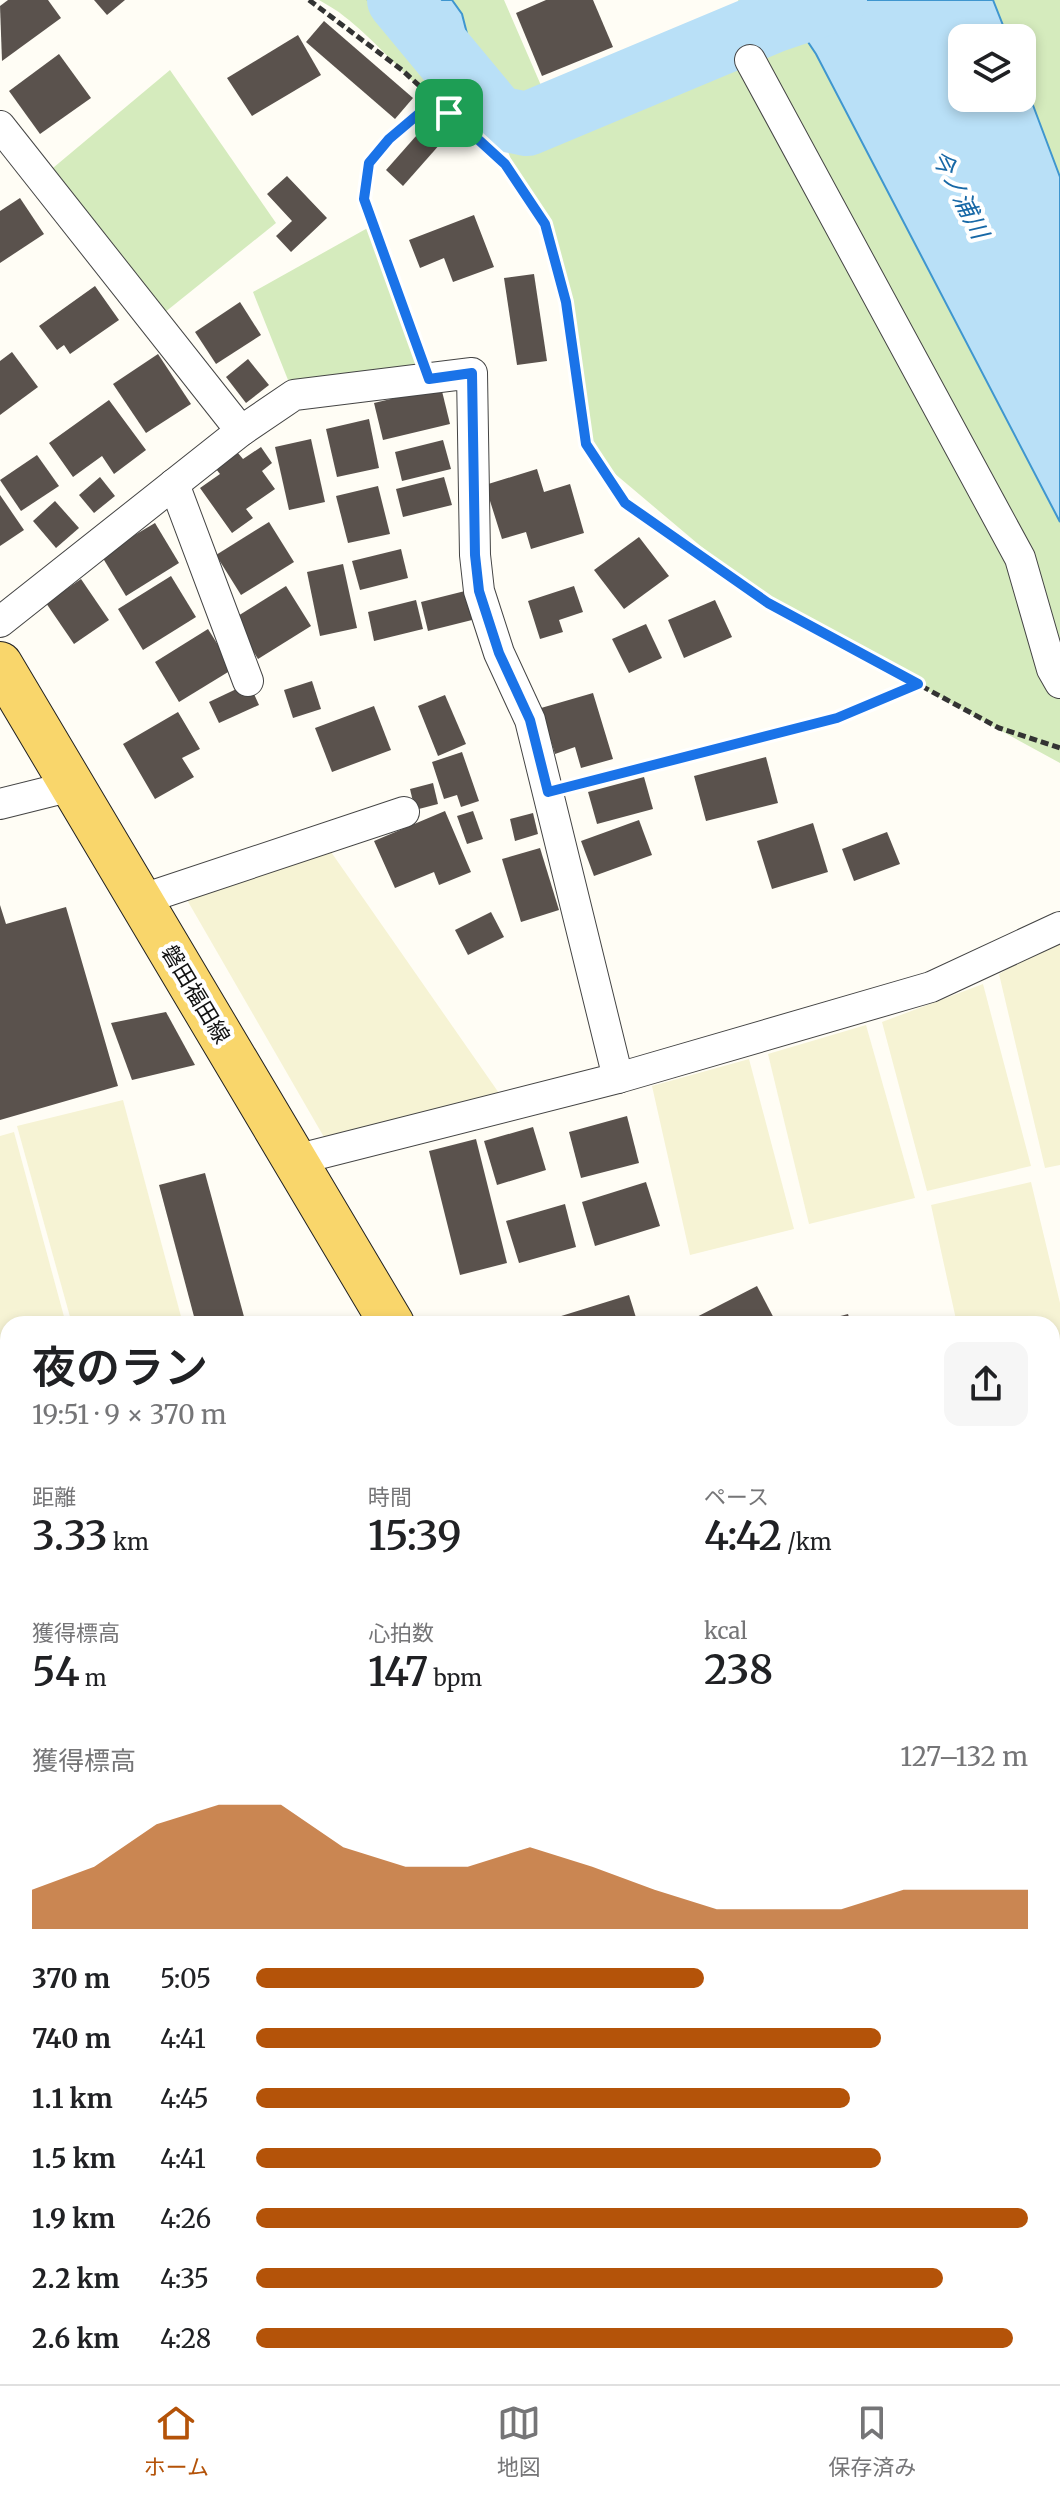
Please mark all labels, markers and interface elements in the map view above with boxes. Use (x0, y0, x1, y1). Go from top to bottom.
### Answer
map controls (948, 24, 1036, 112)
button: layers (948, 24, 1036, 112)
pin (415, 79, 483, 147)
icon: arrive (427, 91, 471, 135)
water label: 今ノ浦川 (924, 144, 997, 246)
street label: 磐田福田線 (156, 940, 236, 1048)
text: 夜のラン (32, 1340, 208, 1395)
button: share (944, 1342, 1028, 1426)
text: 19:51 · 9 × 370 m (32, 1398, 227, 1431)
text: 距離 (32, 1483, 76, 1511)
text: 時間 (368, 1483, 412, 1511)
text: ペース (704, 1483, 769, 1511)
text: 3.33 (32, 1511, 108, 1561)
text: 15:39 (368, 1511, 462, 1561)
text: 4:42 (704, 1511, 782, 1561)
text: km (108, 1528, 149, 1556)
text: /km (782, 1528, 832, 1556)
text: kcal (704, 1617, 747, 1645)
text: 獲得標高 (32, 1619, 120, 1647)
text: 心拍数 (368, 1619, 434, 1647)
text: 238 (704, 1645, 773, 1695)
text: 54 (32, 1647, 80, 1697)
text: 147 (368, 1647, 428, 1697)
text: m (80, 1664, 107, 1692)
text: bpm (428, 1664, 482, 1692)
text: 127–132 m (900, 1740, 1028, 1773)
text: 獲得標高 (32, 1744, 136, 1777)
text: 370 m (32, 1962, 110, 1995)
text: 5:05 (160, 1962, 211, 1995)
text: 740 m (32, 2022, 111, 2055)
text: 4:41 (160, 2022, 206, 2055)
text: 1.1 km (32, 2082, 113, 2115)
text: 4:45 (160, 2082, 209, 2115)
text: 1.5 km (32, 2142, 116, 2175)
text: 4:41 (160, 2142, 206, 2175)
text: 1.9 km (32, 2202, 115, 2235)
text: 4:26 (160, 2202, 211, 2235)
text: 2.2 km (32, 2262, 120, 2295)
text: 4:35 (160, 2262, 209, 2295)
text: 2.6 km (32, 2322, 119, 2355)
text: 4:28 (160, 2322, 211, 2355)
tab: ホーム (144, 2401, 209, 2481)
tab: 地図 (497, 2401, 541, 2481)
tab: 保存済み (828, 2401, 916, 2481)

